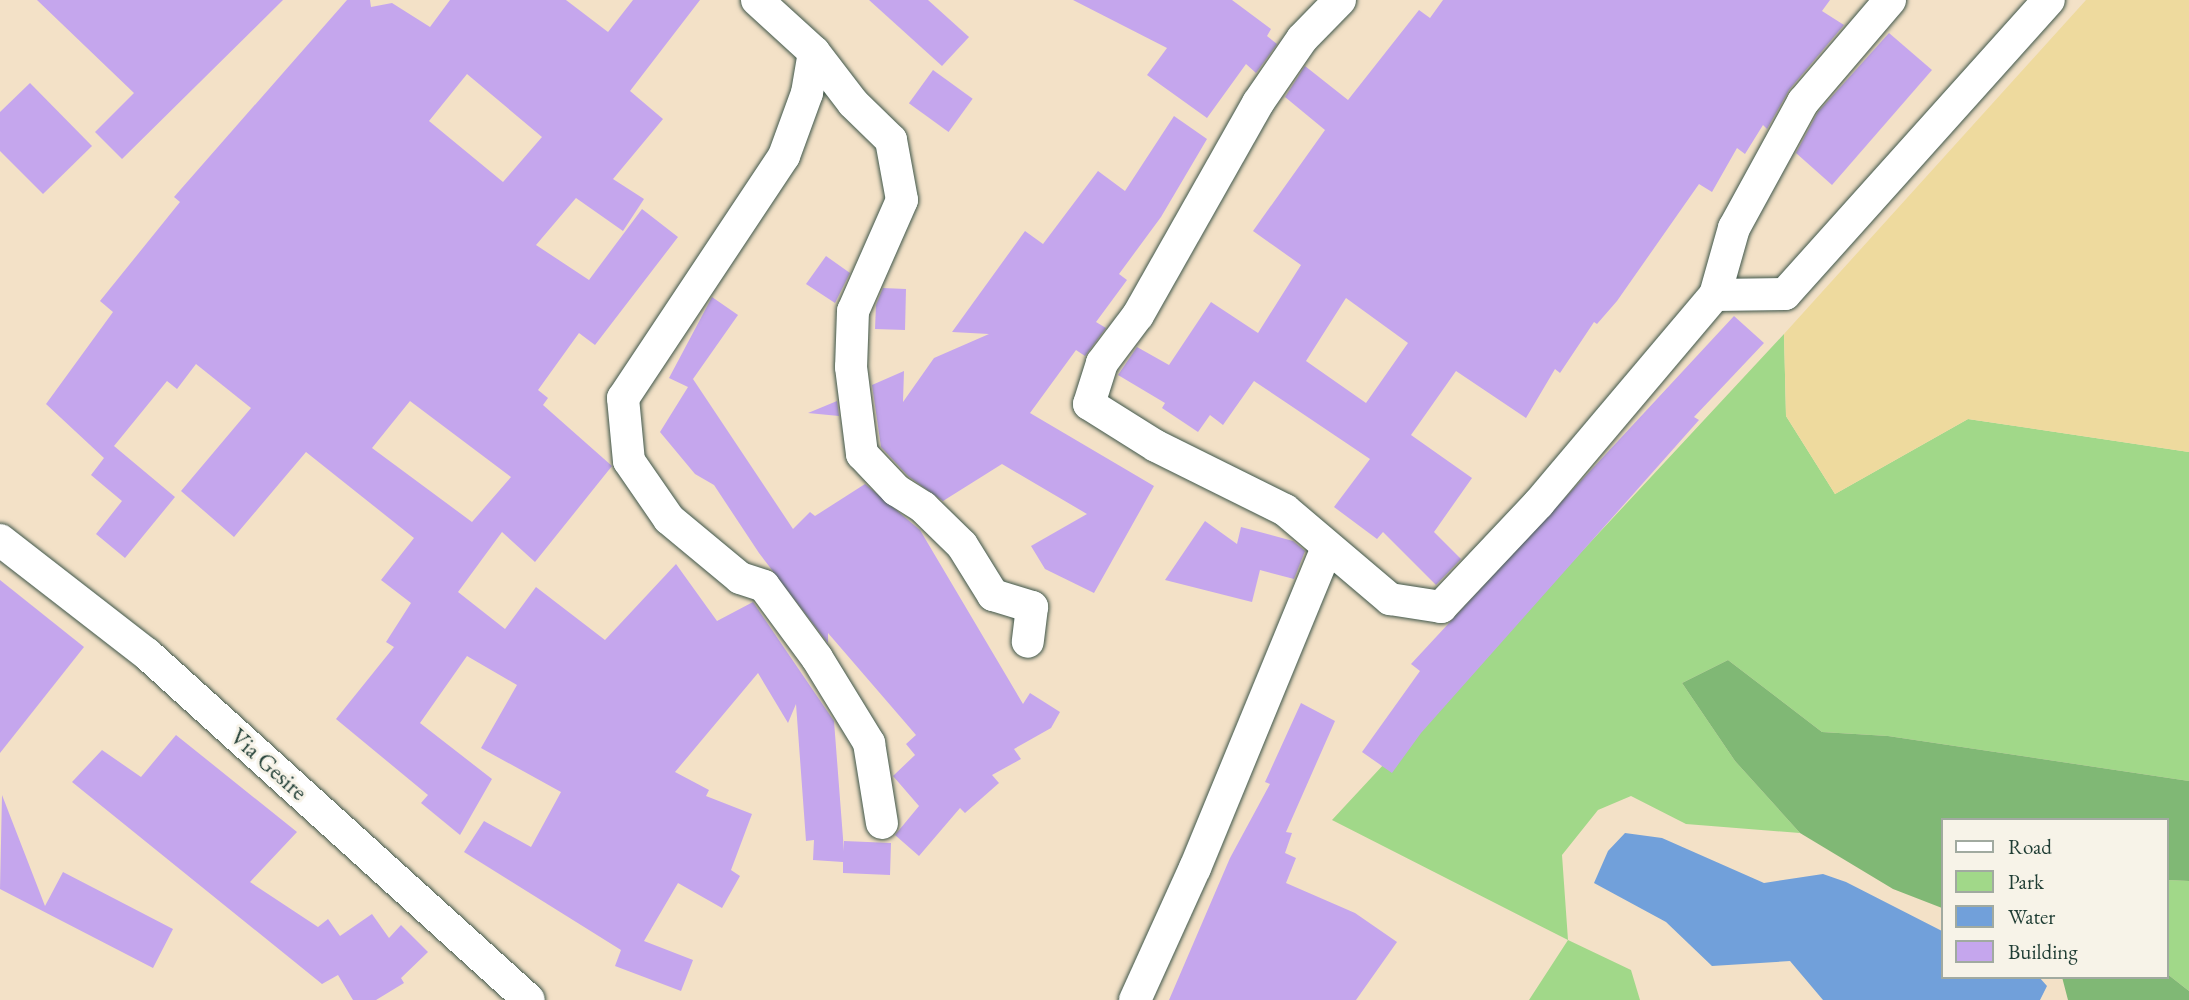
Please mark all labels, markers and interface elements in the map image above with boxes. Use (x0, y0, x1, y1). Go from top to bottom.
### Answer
street label: Via Gesire (225, 722, 313, 806)
legend (1940, 818, 2168, 979)
text: Road (2008, 833, 2052, 860)
text: Park (2008, 868, 2044, 895)
text: Water (2008, 903, 2055, 930)
text: Building (2008, 938, 2078, 965)

